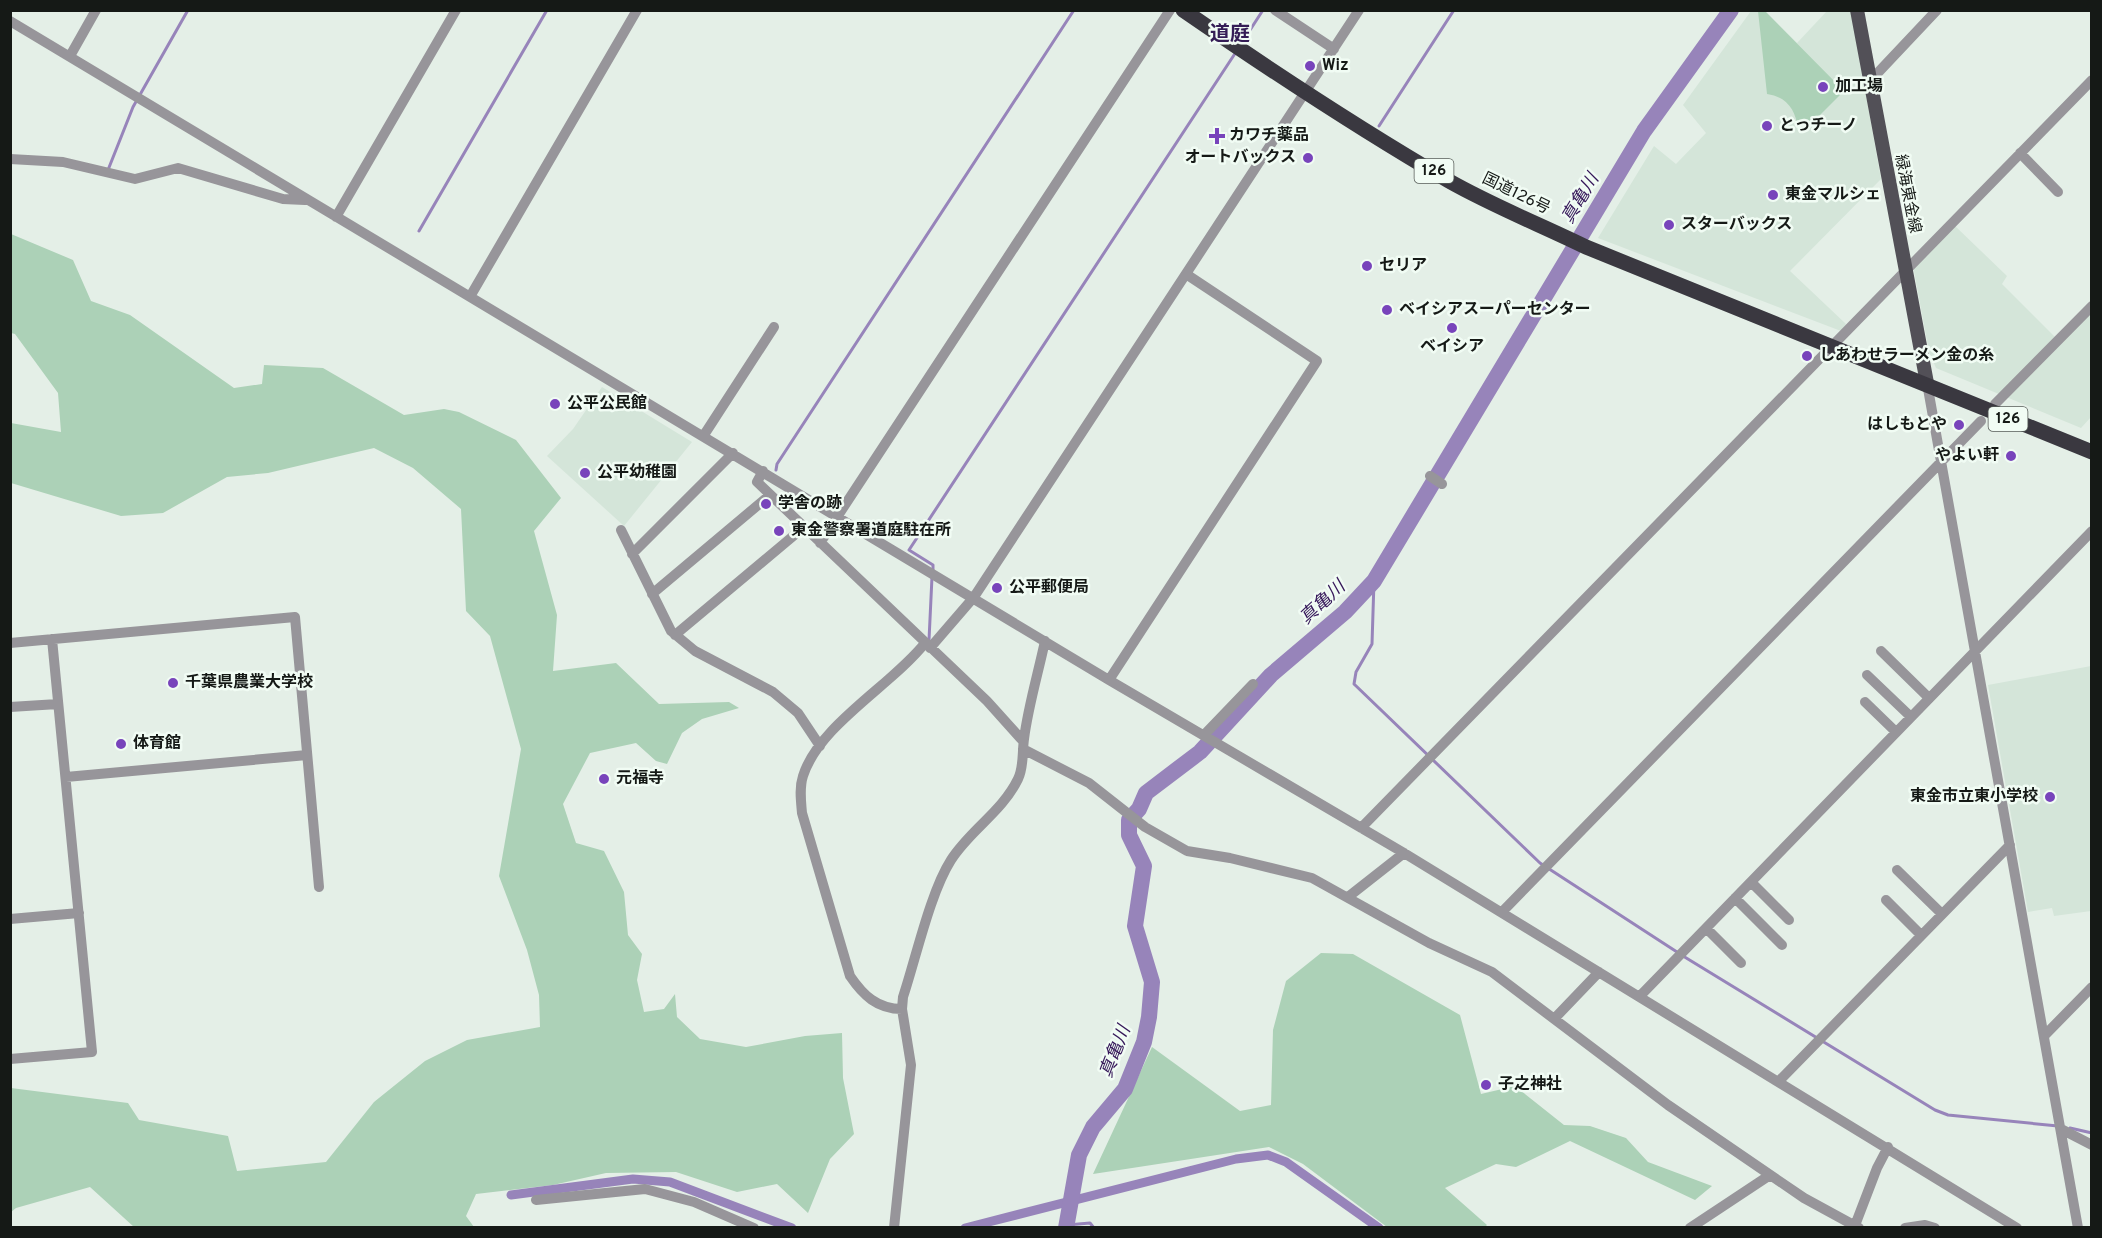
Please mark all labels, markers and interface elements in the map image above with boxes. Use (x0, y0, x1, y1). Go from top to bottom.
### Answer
district label: 道庭 (1210, 22, 1250, 48)
place label: Wiz (1322, 56, 1349, 76)
marker: Wiz (1303, 59, 1317, 73)
place label: 加工場 (1835, 77, 1883, 97)
marker: 加工場 (1816, 80, 1830, 94)
place label: とっチーノ (1779, 116, 1858, 136)
marker: とっチーノ (1760, 119, 1774, 133)
place label: カワチ薬品 (1229, 126, 1309, 146)
marker: カワチ薬品 (1210, 129, 1224, 143)
place label: オートバックス (1184, 148, 1296, 168)
marker: オートバックス (1301, 151, 1315, 165)
street label: 緑海東金線 (1890, 153, 1924, 235)
road number: 126 (1414, 159, 1454, 183)
water label: 真亀川 (1557, 168, 1606, 228)
street label: 国道126号 (1479, 169, 1553, 219)
place label: 東金マルシェ (1785, 185, 1881, 205)
marker: 東金マルシェ (1766, 188, 1780, 202)
place label: スターバックス (1681, 215, 1792, 235)
marker: スターバックス (1662, 218, 1676, 232)
place label: セリア (1379, 256, 1427, 276)
marker: セリア (1360, 259, 1374, 273)
place label: ベイシアスーパーセンター (1399, 300, 1591, 320)
marker: ベイシアスーパーセンター (1380, 303, 1394, 317)
marker: ベイシア (1445, 321, 1459, 335)
place label: ベイシア (1420, 337, 1484, 357)
place label: しあわせラーメン金の糸 (1819, 346, 1994, 366)
marker: しあわせラーメン金の糸 (1800, 349, 1814, 363)
place label: 公平公民館 (567, 394, 647, 414)
marker: 公平公民館 (548, 397, 562, 411)
road number: 126 (1988, 407, 2028, 431)
place label: はしもとや (1867, 415, 1947, 435)
marker: はしもとや (1952, 418, 1966, 432)
place label: やよい軒 (1935, 446, 1999, 466)
marker: やよい軒 (2004, 449, 2018, 463)
place label: 公平幼稚園 (597, 463, 677, 483)
marker: 公平幼稚園 (578, 466, 592, 480)
place label: 学舎の跡 (778, 494, 842, 514)
marker: 学舎の跡 (759, 497, 773, 511)
place label: 東金警察署道庭駐在所 (791, 521, 951, 541)
marker: 東金警察署道庭駐在所 (772, 524, 786, 538)
water label: 真亀川 (1295, 575, 1352, 630)
place label: 公平郵便局 (1009, 578, 1089, 598)
marker: 公平郵便局 (990, 581, 1004, 595)
place label: 千葉県農業大学校 (185, 673, 313, 693)
marker: 千葉県農業大学校 (166, 676, 180, 690)
place label: 体育館 (133, 734, 181, 754)
marker: 体育館 (114, 737, 128, 751)
place label: 元福寺 (616, 769, 664, 789)
marker: 元福寺 (597, 772, 611, 786)
place label: 東金市立東小学校 (1910, 787, 2038, 807)
marker: 東金市立東小学校 (2043, 790, 2057, 804)
water label: 真亀川 (1096, 1021, 1137, 1081)
place label: 子之神社 (1498, 1074, 1562, 1095)
marker: 子之神社 (1479, 1078, 1493, 1092)

